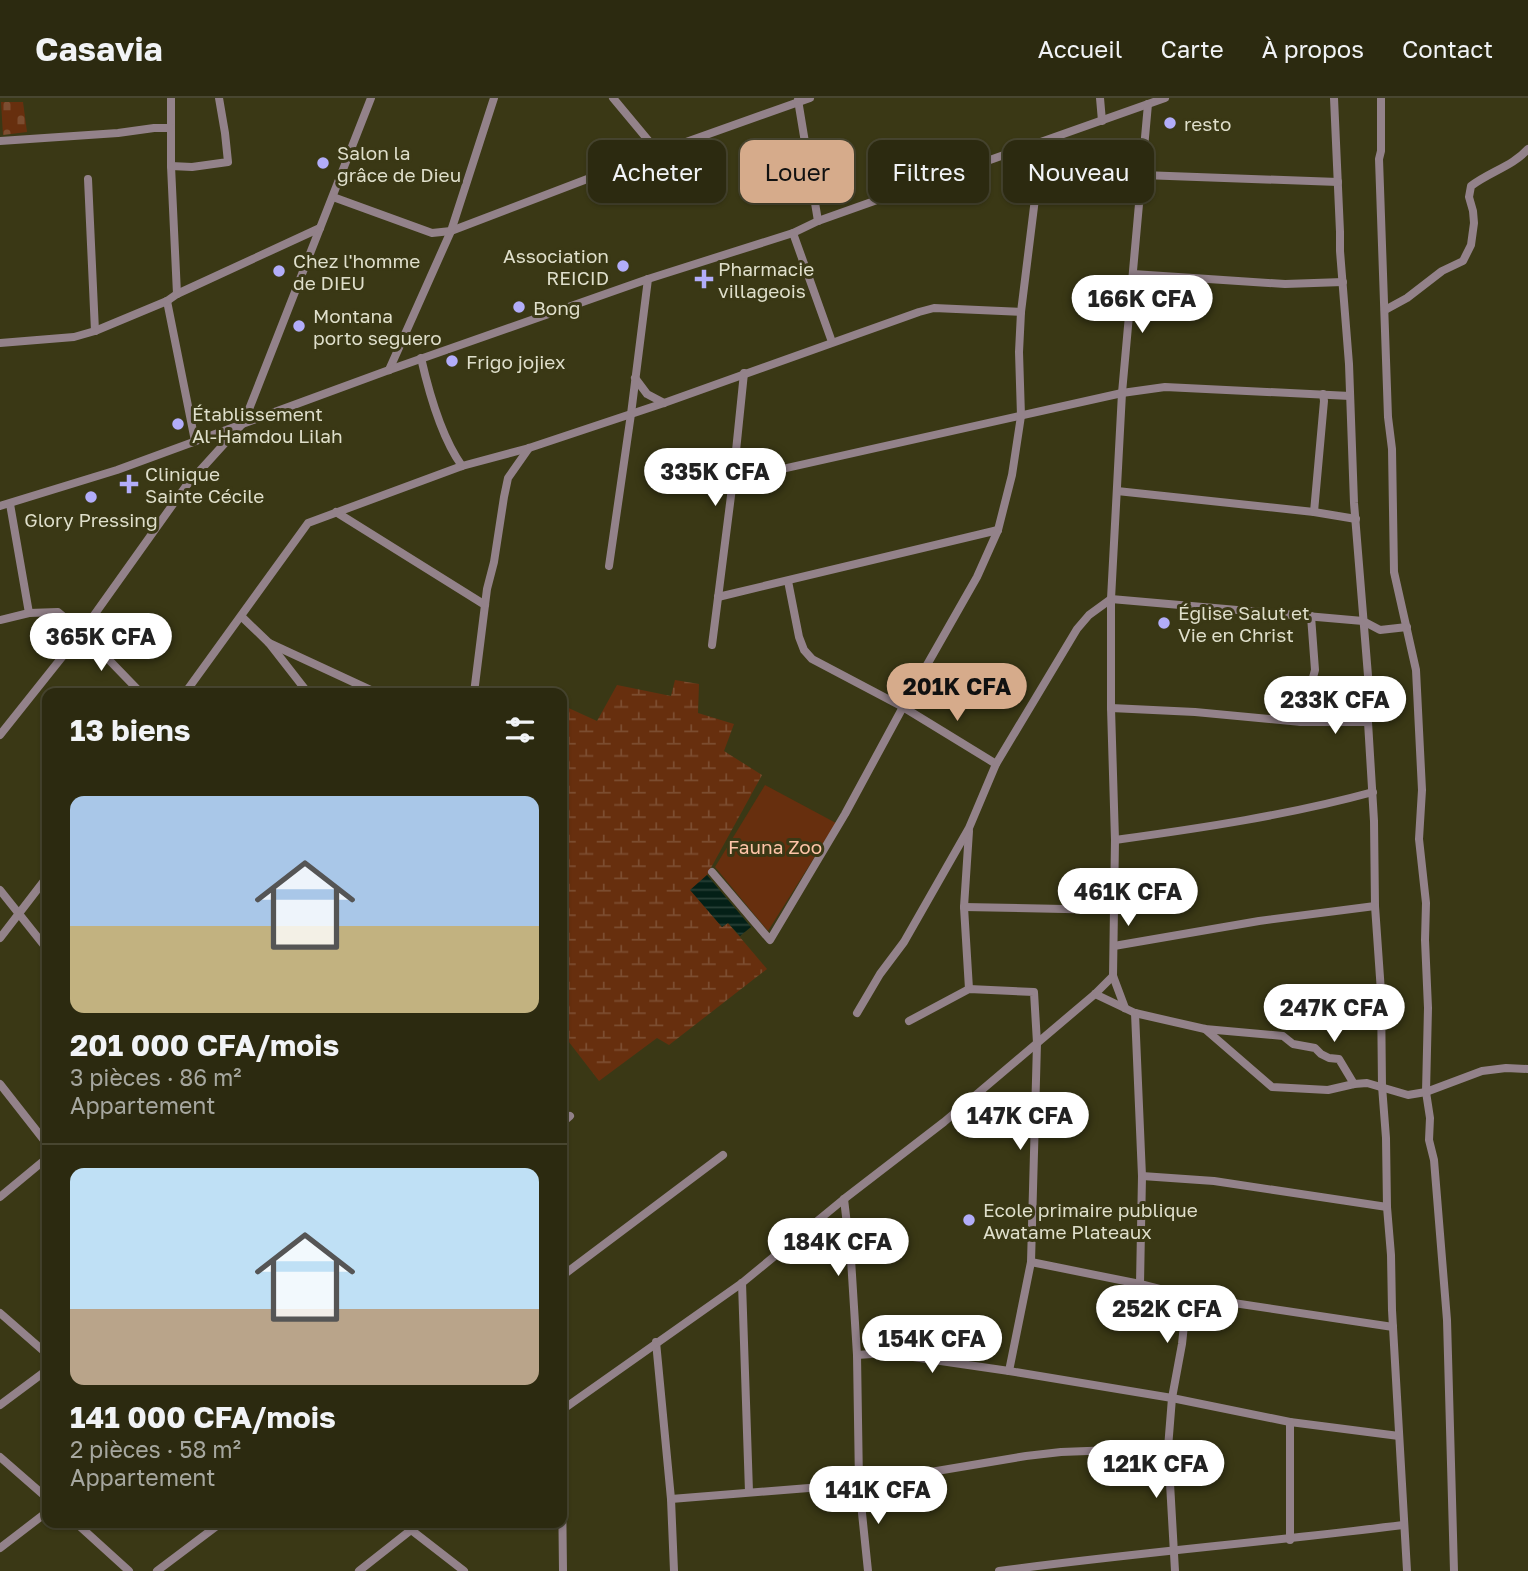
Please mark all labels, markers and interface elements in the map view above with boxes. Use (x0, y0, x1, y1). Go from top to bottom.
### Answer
text: Casavia (35, 29, 163, 68)
text: Accueil (1038, 34, 1122, 63)
text: Carte (1160, 34, 1224, 63)
text: À propos (1262, 34, 1364, 63)
text: Contact (1402, 34, 1493, 63)
place label: resto (1184, 112, 1231, 135)
marker: resto (1162, 115, 1178, 131)
chip: Acheter (588, 140, 726, 203)
chip: Louer (740, 140, 854, 203)
chip: Filtres (868, 140, 989, 203)
chip: Nouveau (1003, 140, 1154, 203)
place label: Salon la grâce de Dieu (337, 141, 461, 186)
marker: Salon la grâce de Dieu (315, 155, 331, 171)
place label: Association REICID (503, 244, 609, 289)
place label: Chez l'homme de DIEU (293, 249, 420, 294)
place label: Pharmacie villageois (718, 257, 814, 302)
marker: Association REICID (615, 258, 631, 274)
marker: Chez l'homme de DIEU (271, 263, 287, 279)
marker: Pharmacie villageois (696, 271, 712, 287)
pin: 166K CFA (1070, 275, 1214, 335)
text: 166K CFA (1088, 284, 1196, 312)
place label: Bong (533, 296, 581, 319)
marker: Bong (511, 299, 527, 315)
place label: Montana porto seguero (313, 304, 442, 349)
marker: Montana porto seguero (291, 318, 307, 334)
place label: Frigo jojiex (466, 350, 565, 373)
marker: Frigo jojiex (444, 353, 460, 369)
place label: Établissement Al-Hamdou Lilah (192, 402, 343, 447)
marker: Établissement Al-Hamdou Lilah (170, 416, 186, 432)
pin: 335K CFA (643, 448, 787, 508)
text: 335K CFA (660, 457, 770, 485)
place label: Clinique Sainte Cécile (145, 462, 264, 507)
marker: Clinique Sainte Cécile (119, 474, 139, 494)
marker: Glory Pressing (83, 489, 99, 505)
place label: Glory Pressing (24, 508, 158, 531)
place label: Église Salut et Vie en Christ (1178, 601, 1310, 646)
pin: 365K CFA (29, 614, 173, 673)
marker: Église Salut et Vie en Christ (1156, 615, 1172, 631)
text: 365K CFA (46, 622, 156, 650)
pin: 201K CFA (885, 664, 1029, 723)
text: 201K CFA (903, 672, 1011, 700)
pin: 233K CFA (1263, 676, 1407, 736)
text: 233K CFA (1280, 685, 1390, 713)
icon: filters (501, 711, 539, 749)
text: 13 biens (70, 712, 191, 748)
park label: Fauna Zoo (728, 835, 822, 858)
icon: home (242, 842, 368, 968)
pin: 461K CFA (1056, 868, 1200, 928)
text: 461K CFA (1074, 877, 1182, 905)
pin: 247K CFA (1262, 984, 1406, 1044)
text: 247K CFA (1280, 993, 1388, 1021)
text: 201 000 CFA/mois (70, 1027, 339, 1063)
text: 3 pièces · 86 m² (70, 1063, 242, 1091)
text: Appartement (70, 1091, 215, 1119)
pin: 147K CFA (948, 1093, 1092, 1152)
text: 147K CFA (967, 1101, 1073, 1129)
place label: Ecole primaire publique Awatame Plateaux (983, 1198, 1198, 1243)
marker: Ecole primaire publique Awatame Plateaux (961, 1212, 977, 1228)
icon: home (242, 1214, 368, 1340)
pin: 184K CFA (766, 1218, 910, 1278)
text: 184K CFA (784, 1227, 892, 1255)
pin: 252K CFA (1095, 1286, 1239, 1345)
text: 252K CFA (1112, 1294, 1222, 1322)
pin: 154K CFA (860, 1316, 1004, 1375)
text: 154K CFA (878, 1324, 986, 1352)
text: 141 000 CFA/mois (70, 1399, 336, 1435)
text: 2 pièces · 58 m² (70, 1435, 241, 1463)
pin: 121K CFA (1084, 1440, 1228, 1500)
text: 121K CFA (1103, 1449, 1209, 1477)
text: Appartement (70, 1463, 215, 1491)
pin: 141K CFA (806, 1466, 950, 1526)
text: 141K CFA (825, 1475, 931, 1503)

